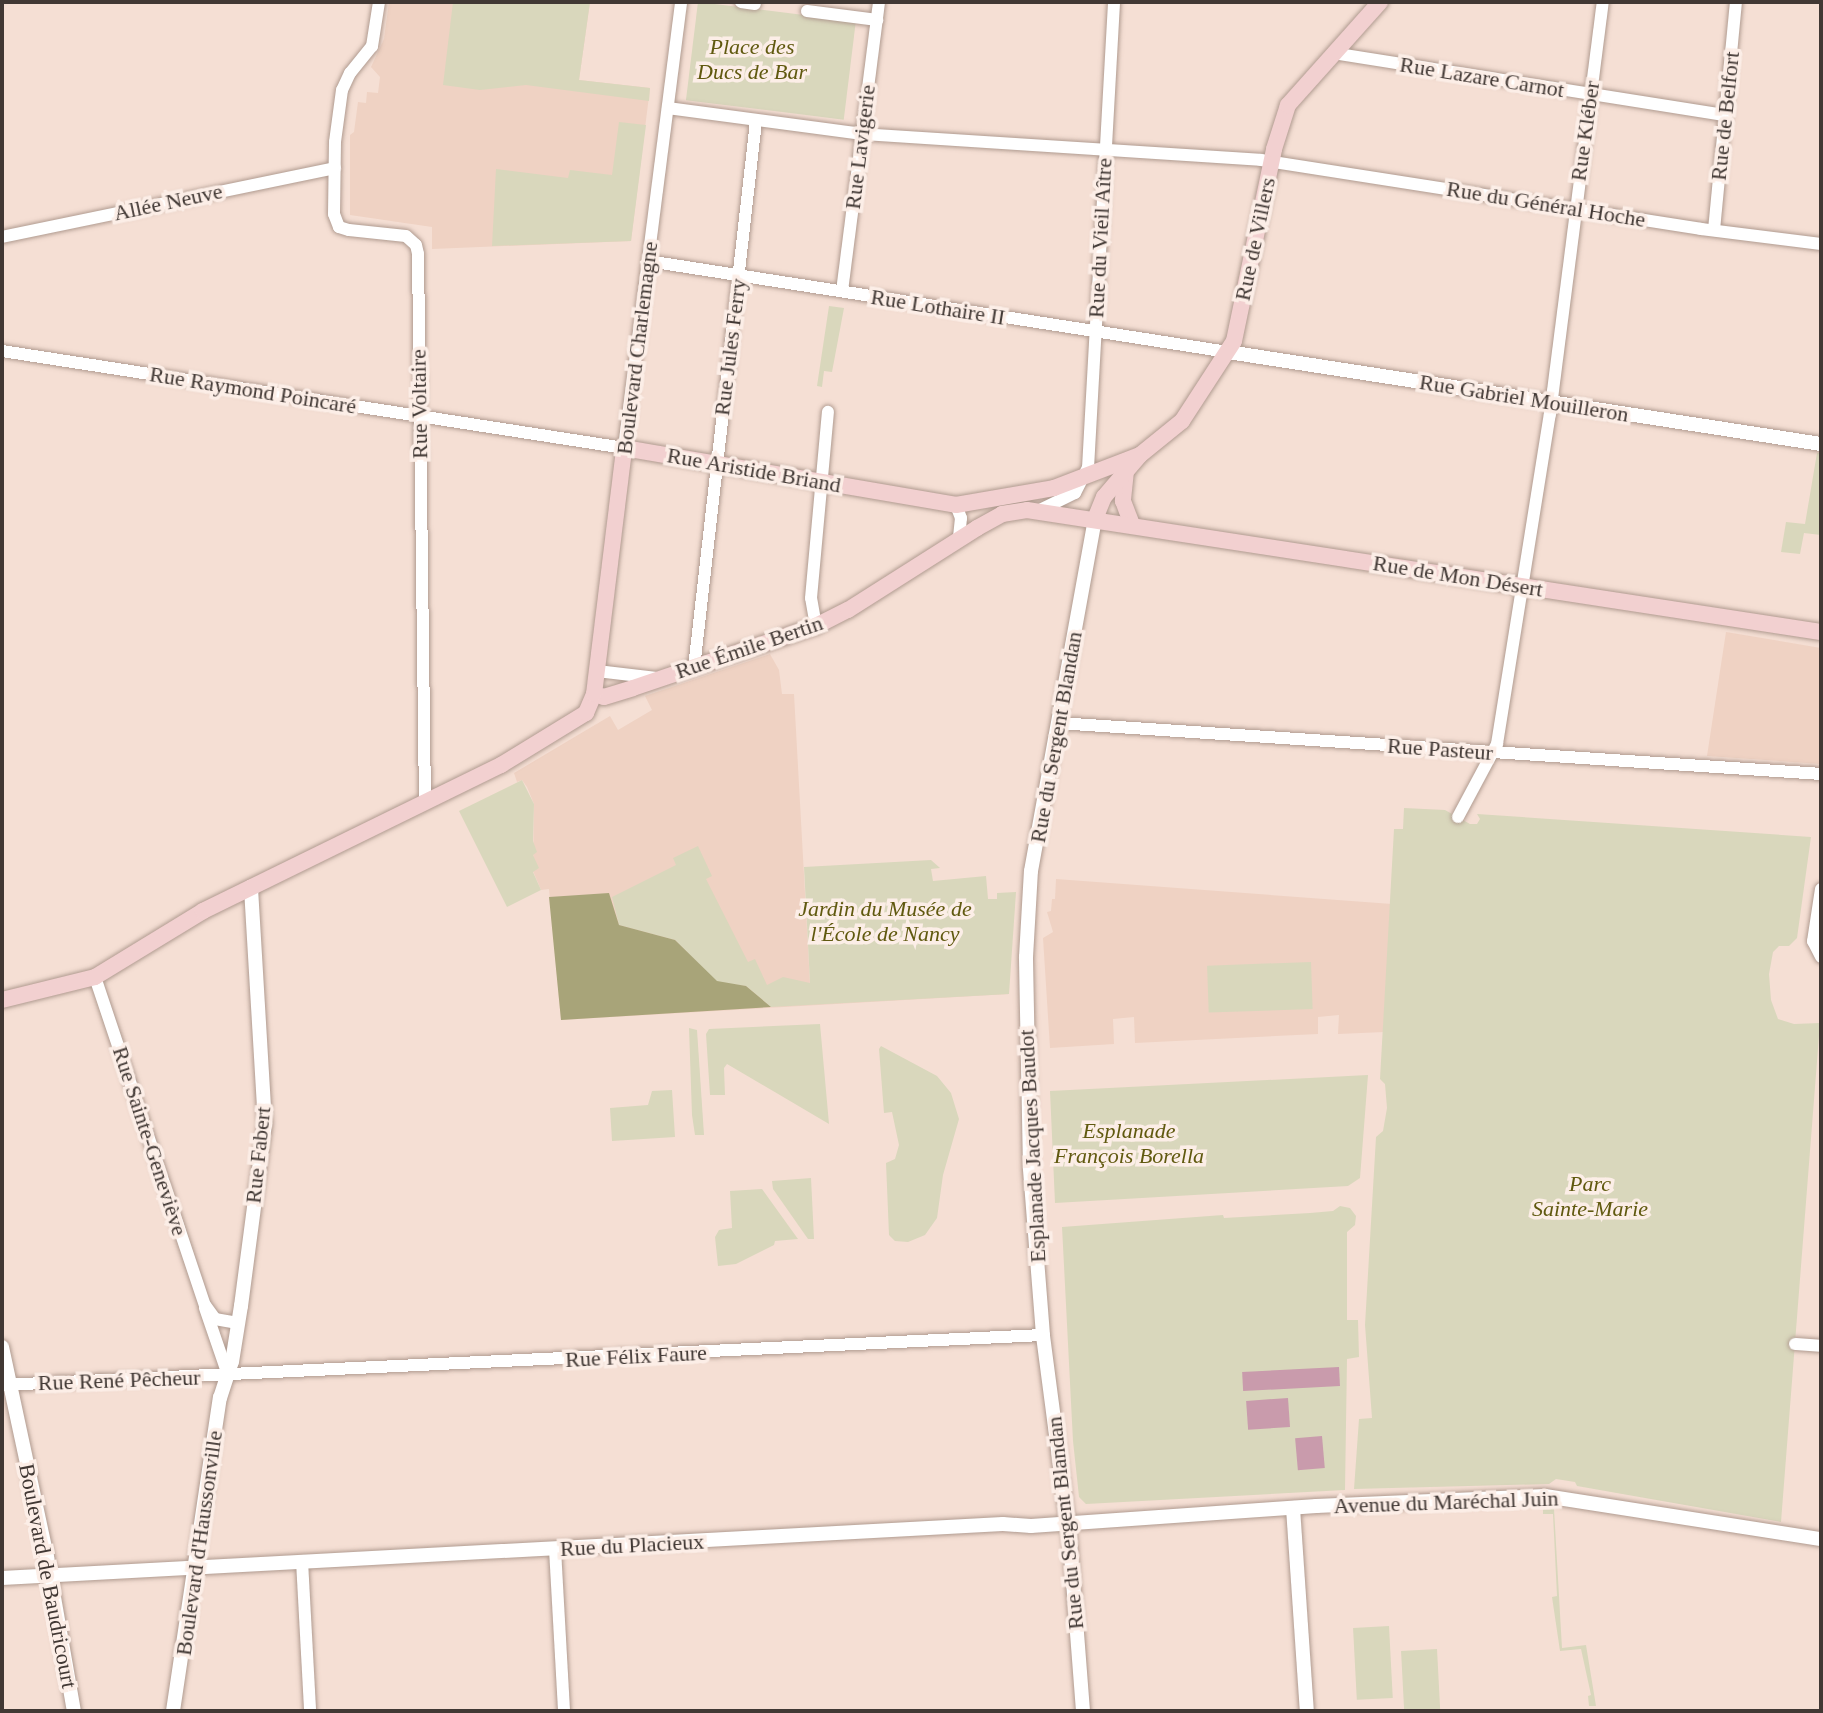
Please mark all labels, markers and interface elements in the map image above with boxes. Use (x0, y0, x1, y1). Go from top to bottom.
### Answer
park label: Place des Ducs de Bar (697, 33, 807, 84)
street label: Rue de Belfort (1705, 50, 1745, 182)
street label: Rue Lazare Carnot (1398, 51, 1566, 103)
street label: Rue Kléber (1565, 79, 1605, 183)
street label: Rue Lavigerie (839, 83, 881, 211)
street label: Rue du Vieil Aître (1083, 157, 1117, 319)
street label: Rue de Villers (1229, 175, 1281, 303)
street label: Rue du Général Hoche (1445, 175, 1647, 233)
street label: Allée Neuve (111, 178, 225, 226)
street label: Boulevard Charlemagne (611, 240, 663, 456)
street label: Rue Jules Ferry (708, 277, 752, 417)
street label: Rue Lothaire II (869, 283, 1007, 331)
street label: Rue Voltaire (405, 349, 433, 459)
street label: Rue Raymond Poincaré (148, 361, 358, 419)
street label: Rue Gabriel Mouilleron (1418, 368, 1630, 428)
street label: Rue Aristide Briand (664, 442, 844, 498)
street label: Rue de Mon Désert (1371, 550, 1545, 602)
street label: Rue Émile Bertin (672, 609, 826, 685)
street label: Rue du Sergent Blandan (1024, 629, 1088, 845)
street label: Rue Pasteur (1386, 732, 1494, 766)
park label: Jardin du Musée de l'École de Nancy (798, 895, 972, 946)
street label: Esplanade Jacques Baudot (1013, 1029, 1051, 1263)
street label: Rue Sainte-Geneviève (107, 1043, 193, 1239)
street label: Rue Fabert (240, 1105, 276, 1205)
park label: Esplanade François Borella (1054, 1117, 1204, 1168)
park label: Parc Sainte-Marie (1532, 1170, 1648, 1222)
street label: Rue Félix Faure (565, 1339, 707, 1373)
street label: Rue René Pêcheur (37, 1364, 201, 1396)
street label: Rue du Sergent Blandan (1041, 1415, 1089, 1631)
street label: Boulevard d'Haussonville (170, 1429, 228, 1657)
street label: Boulevard de Baudricourt (13, 1461, 83, 1691)
street label: Avenue du Maréchal Juin (1333, 1485, 1559, 1519)
street label: Rue du Placieux (559, 1528, 705, 1562)

